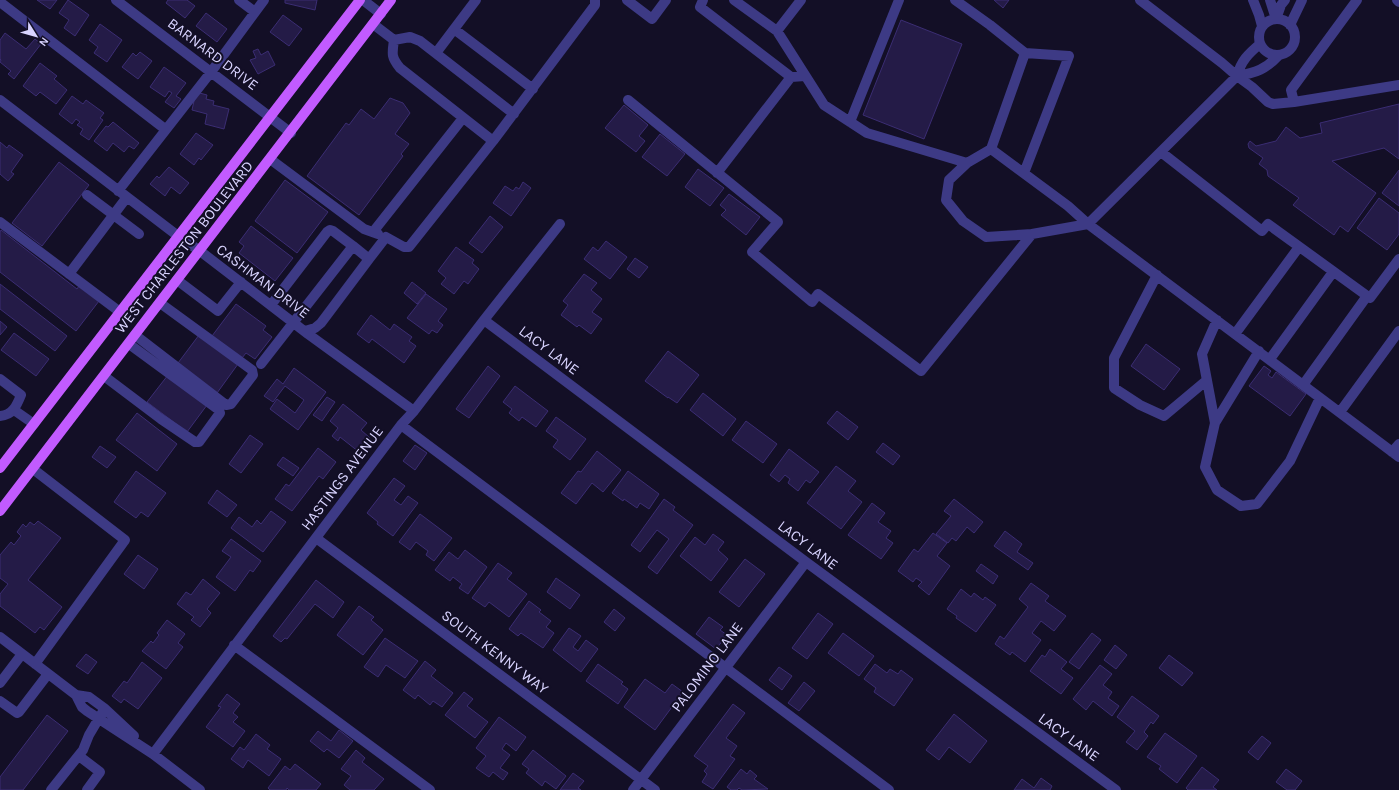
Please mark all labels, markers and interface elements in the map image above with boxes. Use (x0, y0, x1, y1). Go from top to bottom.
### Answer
street label: BARNARD DRIVE (164, 14, 262, 94)
north arrow (16, 16, 56, 56)
text: N (36, 35, 51, 49)
street label: WEST CHARLESTON BOULEVARD (111, 157, 257, 337)
street label: CASHMAN DRIVE (213, 240, 313, 322)
street label: LACY LANE (515, 321, 583, 379)
street label: HASTINGS AVENUE (297, 422, 387, 534)
street label: LACY LANE (774, 516, 842, 574)
street label: SOUTH KENNY WAY (438, 606, 552, 698)
street label: PALOMINO LANE (667, 619, 747, 715)
street label: LACY LANE (1035, 709, 1103, 765)

